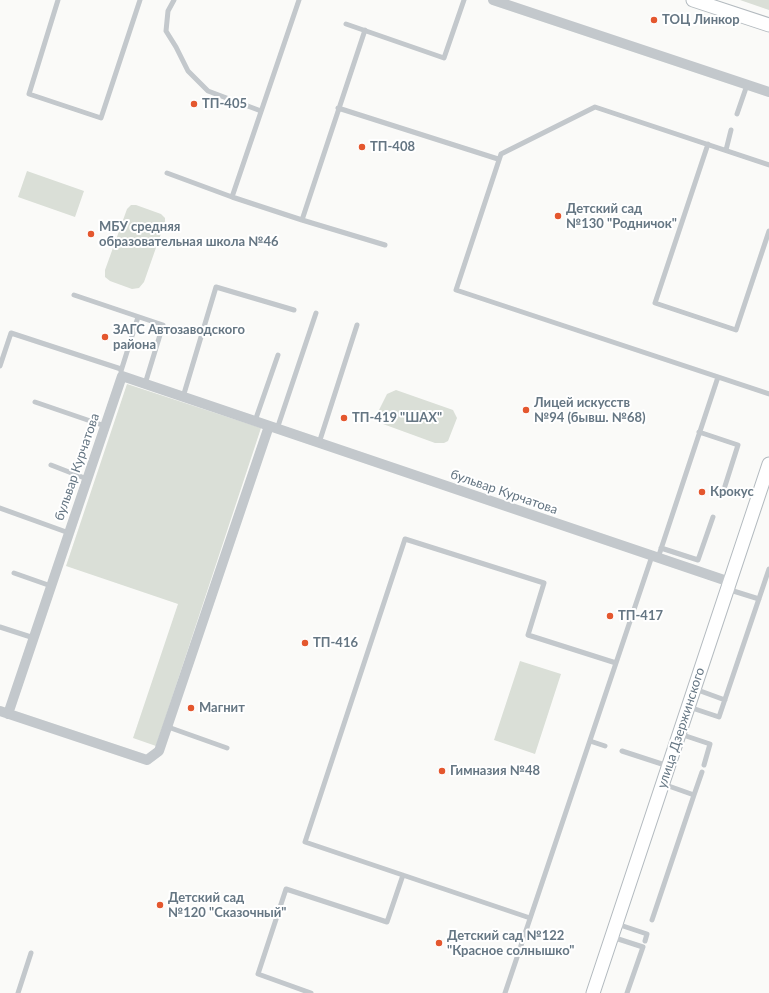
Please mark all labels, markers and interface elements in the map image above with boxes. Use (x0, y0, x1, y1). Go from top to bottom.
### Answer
place label: ТОЦ Линкор (662, 12, 740, 28)
marker: ТОЦ Линкор (649, 15, 659, 25)
place label: ТП-405 (202, 96, 247, 112)
marker: ТП-405 (189, 99, 199, 109)
place label: ТП-408 (370, 139, 415, 155)
marker: ТП-408 (357, 142, 367, 152)
place label: Детский сад №130 "Родничок" (566, 201, 677, 232)
marker: Детский сад №130 "Родничок" (553, 211, 563, 221)
place label: МБУ средняя образовательная школа №46 (99, 219, 279, 250)
marker: МБУ средняя образовательная школа №46 (86, 229, 96, 239)
place label: ЗАГС Автозаводского района (113, 322, 245, 353)
marker: ЗАГС Автозаводского района (100, 332, 110, 342)
place label: Лицей искусств №94 (бывш. №68) (534, 395, 646, 426)
marker: Лицей искусств №94 (бывш. №68) (521, 405, 531, 415)
place label: ТП-419 "ШАХ" (352, 410, 442, 426)
street label: бульвар Курчатова (51, 411, 103, 523)
marker: ТП-419 "ШАХ" (339, 413, 349, 423)
street label: бульвар Курчатова (448, 466, 560, 518)
place label: Крокус (710, 484, 754, 500)
marker: Крокус (697, 487, 707, 497)
place label: ТП-417 (618, 608, 663, 624)
marker: ТП-417 (605, 611, 615, 621)
place label: ТП-416 (313, 635, 358, 651)
marker: ТП-416 (300, 638, 310, 648)
street label: улица Дзержинского (654, 666, 708, 790)
place label: Магнит (199, 700, 245, 716)
marker: Магнит (186, 703, 196, 713)
place label: Гимназия №48 (450, 763, 540, 779)
marker: Гимназия №48 (437, 766, 447, 776)
place label: Детский сад №120 "Сказочный" (168, 890, 286, 921)
marker: Детский сад №120 "Сказочный" (155, 900, 165, 910)
place label: Детский сад №122 "Красное солнышко" (447, 928, 574, 959)
marker: Детский сад №122 "Красное солнышко" (434, 938, 444, 948)

